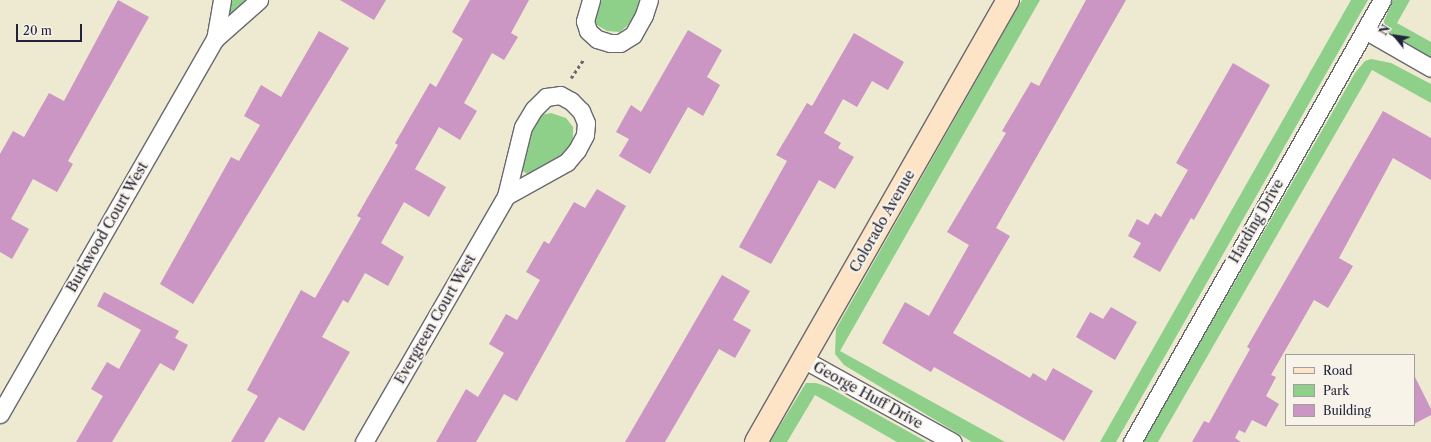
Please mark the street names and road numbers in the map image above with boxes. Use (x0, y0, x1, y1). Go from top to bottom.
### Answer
street label: Burkwood Court West (63, 159, 151, 295)
street label: Colorado Avenue (846, 167, 918, 275)
street label: Harding Drive (1225, 176, 1287, 266)
street label: Evergreen Court West (391, 251, 479, 387)
street label: George Huff Drive (810, 358, 926, 432)

